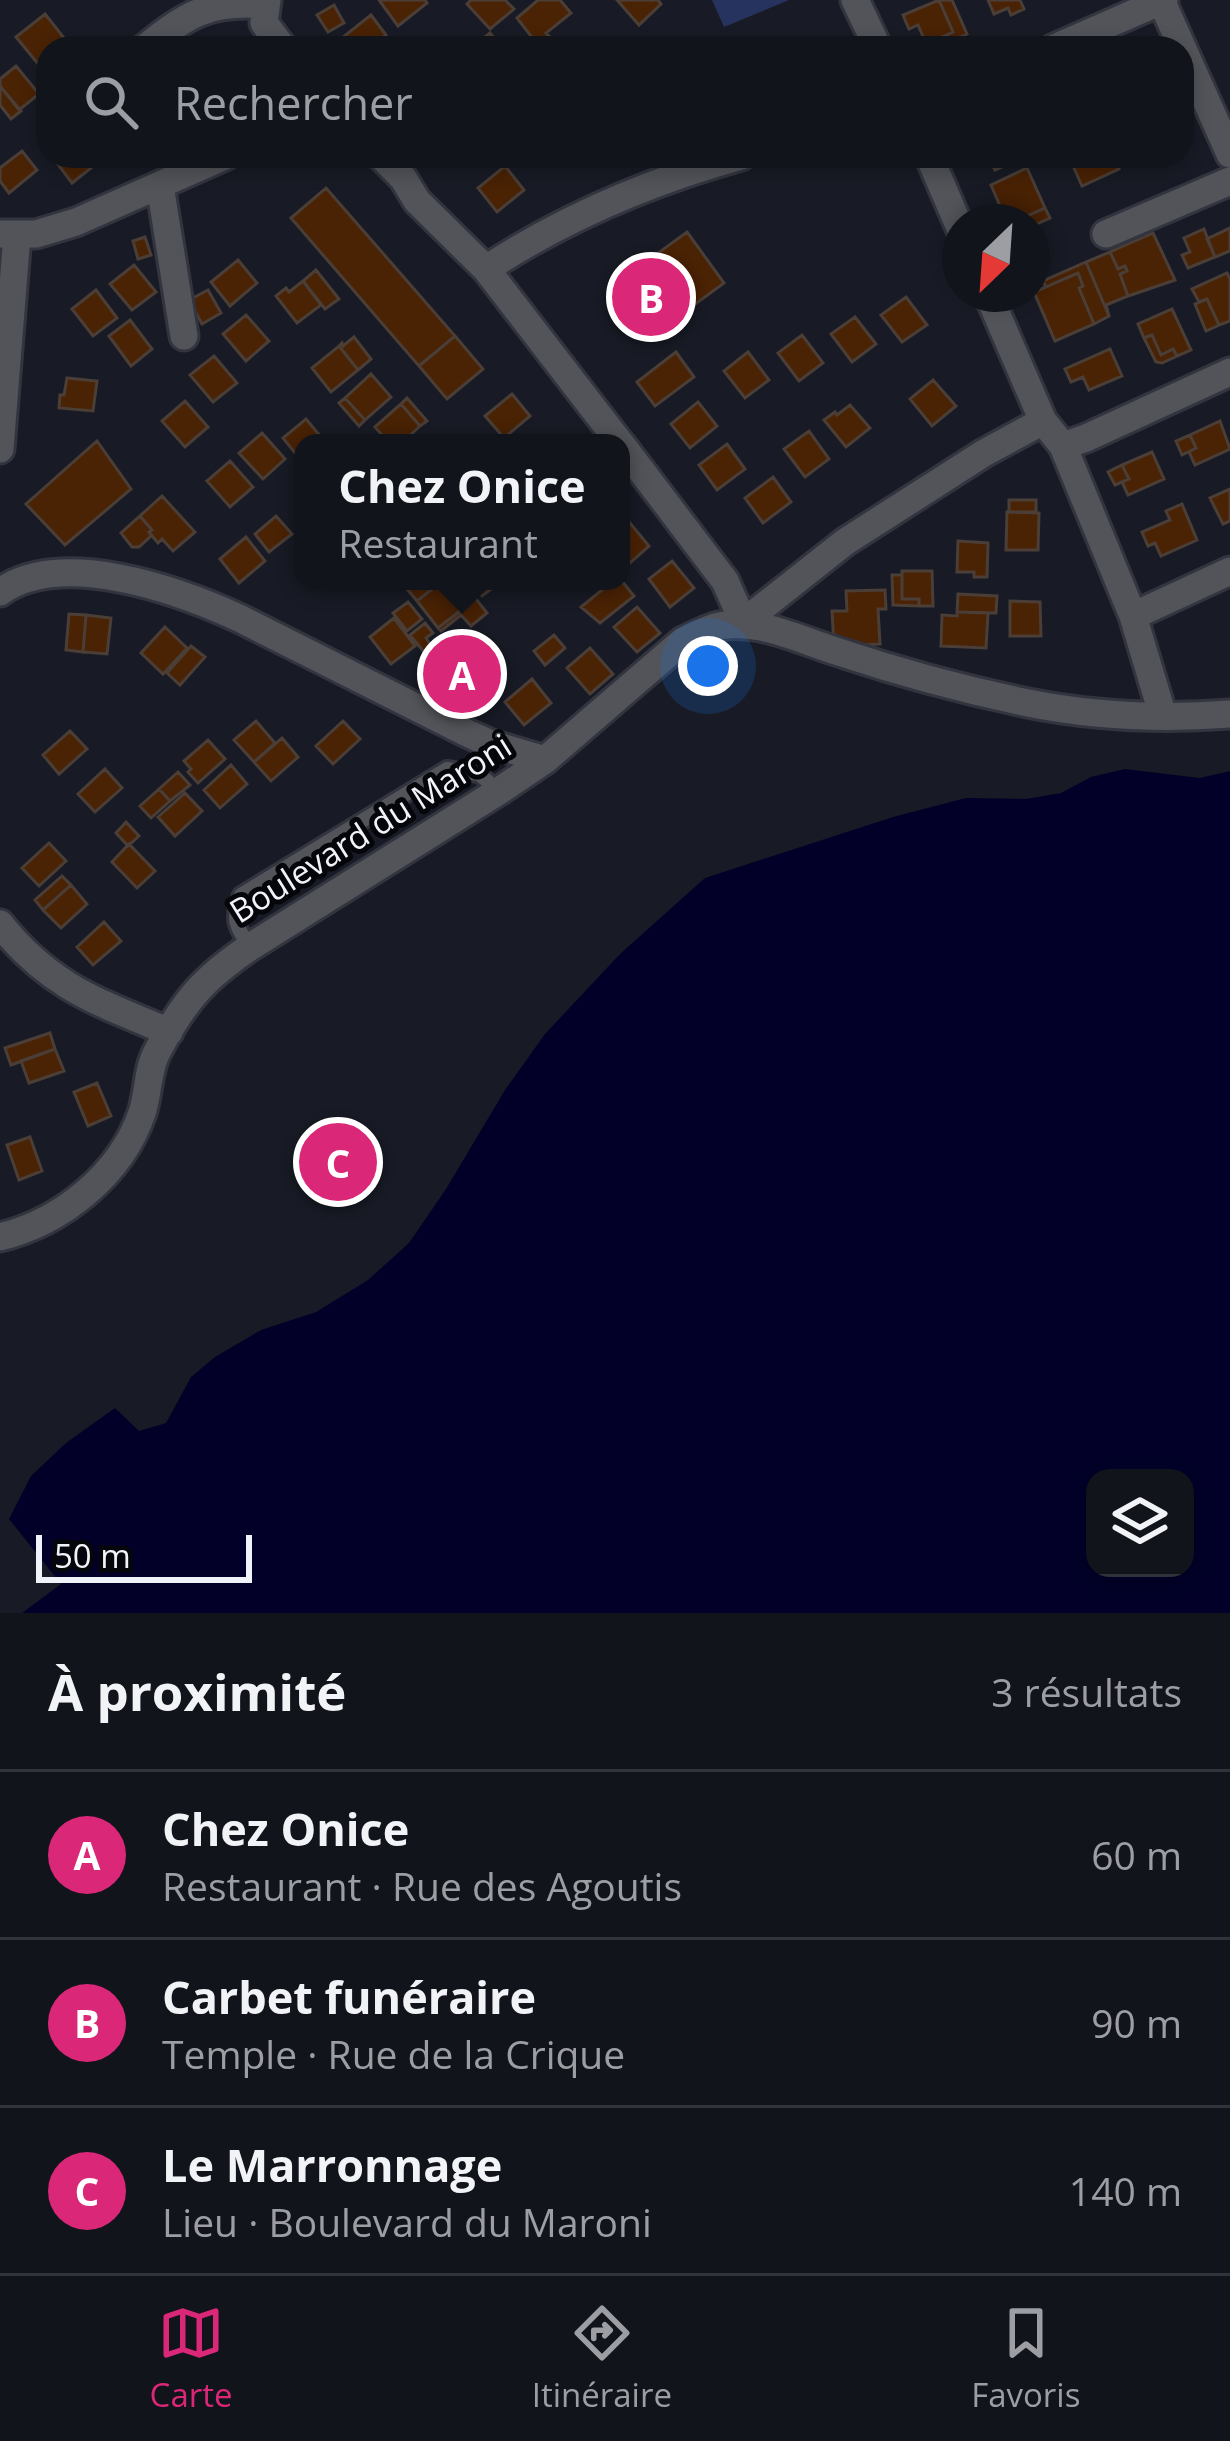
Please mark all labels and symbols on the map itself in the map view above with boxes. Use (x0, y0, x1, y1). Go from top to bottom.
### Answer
north arrow (942, 204, 1050, 312)
pin: B (612, 252, 690, 342)
pin: A (423, 629, 501, 719)
your location (678, 636, 738, 696)
street label: Boulevard du Maroni (221, 723, 519, 933)
pin: C (299, 1117, 377, 1207)
scale bar (36, 1529, 252, 1582)

